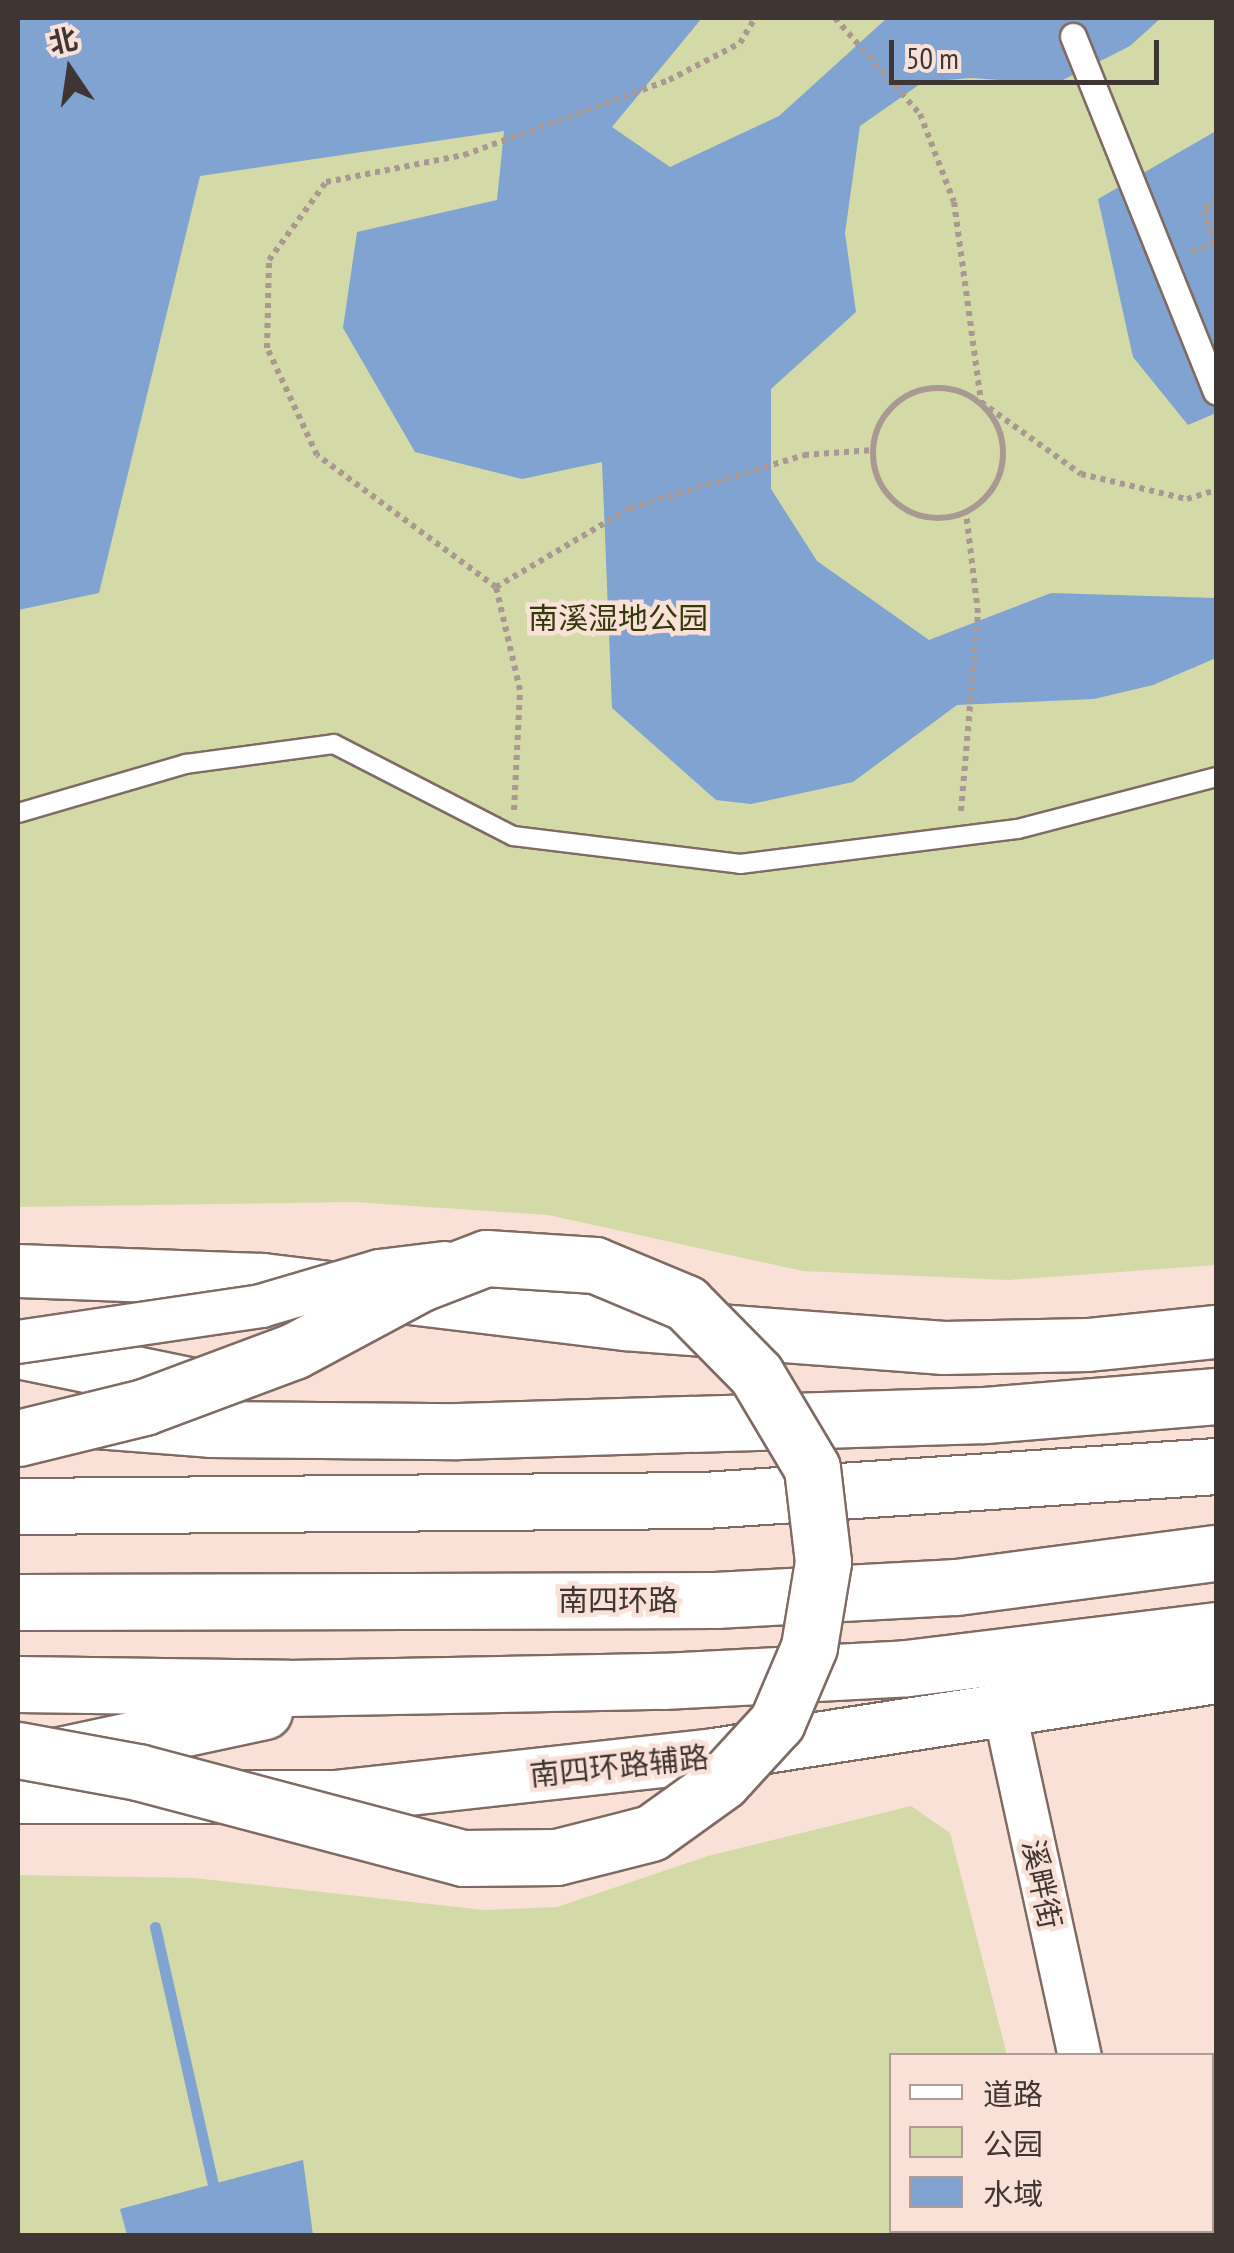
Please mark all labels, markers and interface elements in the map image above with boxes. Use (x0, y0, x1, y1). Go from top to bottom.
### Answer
text: 北 (45, 19, 81, 61)
north arrow (20, 20, 120, 120)
scale bar (894, 20, 1164, 82)
text: 50 m (906, 38, 959, 77)
park label: 南溪湿地公园 (528, 600, 708, 636)
street label: 南四环路 (558, 1582, 678, 1618)
street label: 南四环路辅路 (528, 1739, 710, 1793)
street label: 溪畔街 (1015, 1836, 1069, 1932)
legend (889, 2053, 1214, 2233)
text: 道路 (983, 2074, 1043, 2113)
text: 公园 (983, 2124, 1043, 2163)
text: 水域 (983, 2174, 1043, 2213)

